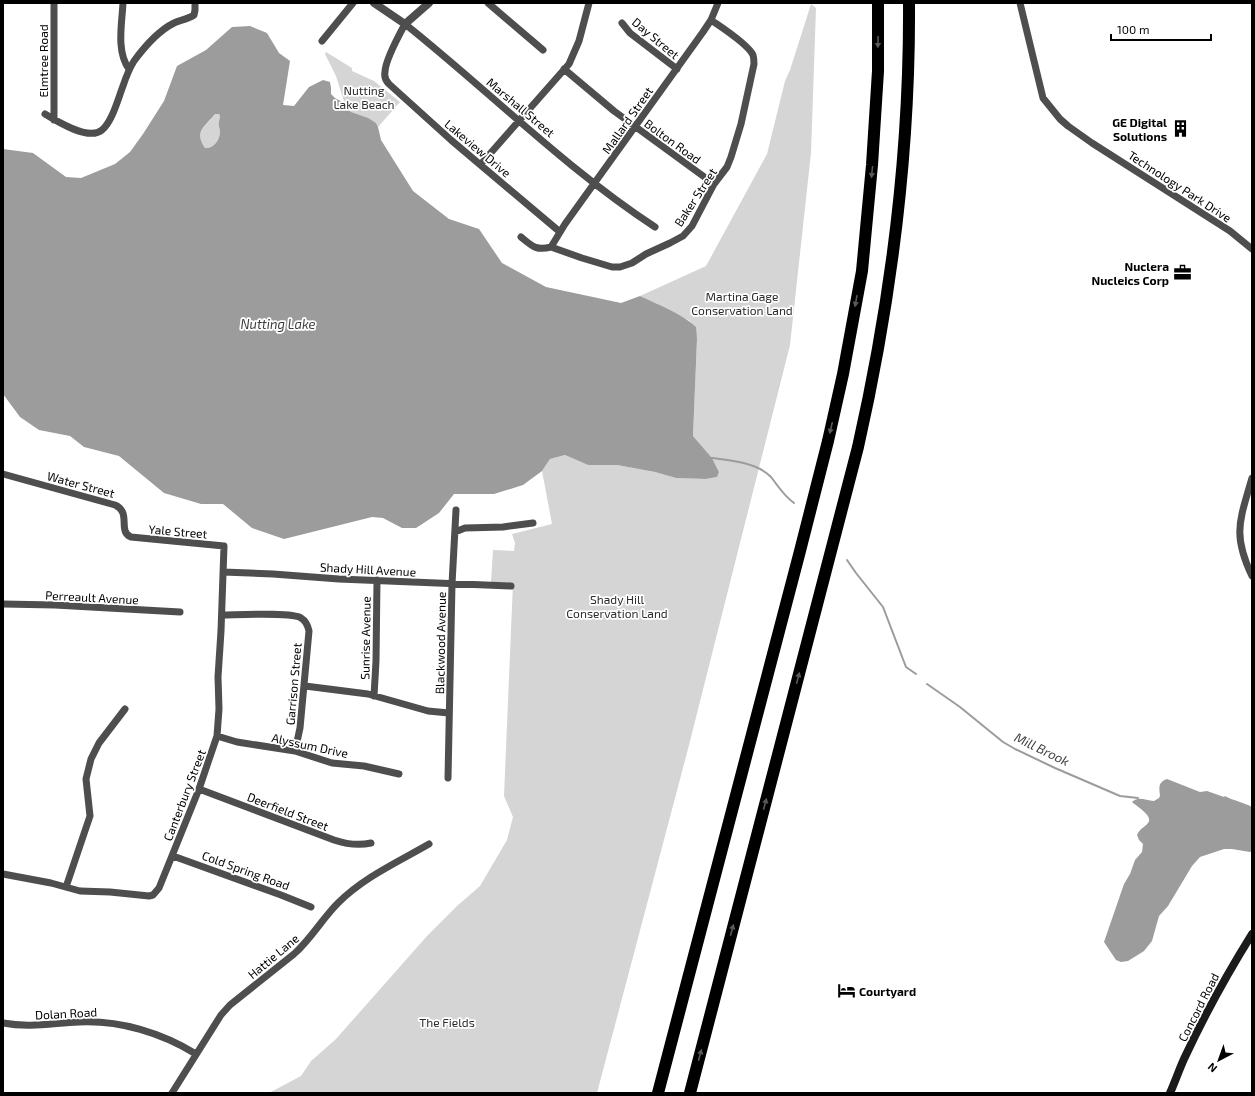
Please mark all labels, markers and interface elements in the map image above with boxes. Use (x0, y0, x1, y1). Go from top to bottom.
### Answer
street label: Day Street (630, 14, 683, 62)
scale bar (1111, 16, 1211, 42)
text: 100 m (1117, 22, 1149, 36)
street label: Elmtree Road (36, 24, 50, 98)
one-way arrow (875, 36, 881, 49)
street label: Marshall Street (484, 74, 558, 140)
park label: Nutting Lake Beach (333, 83, 395, 111)
street label: Mallard Street (599, 84, 655, 156)
place label: GE Digital Solutions (1112, 115, 1167, 143)
street label: Lakeview Drive (442, 116, 514, 180)
street label: Bolton Road (642, 116, 704, 166)
building icon: GE Digital Solutions (1170, 119, 1190, 139)
street label: Technology Park Drive (1126, 147, 1234, 225)
street label: Baker Street (671, 165, 719, 229)
one-way arrow (868, 166, 875, 178)
place label: Nuclera Nucleics Corp (1092, 259, 1169, 287)
office icon: Nuclera Nucleics Corp (1172, 263, 1192, 283)
park label: Martina Gage Conservation Land (691, 289, 793, 317)
one-way arrow (853, 295, 859, 307)
water label: Nutting Lake (240, 316, 316, 332)
one-way arrow (828, 422, 834, 434)
street label: Water Street (46, 468, 117, 500)
street label: Yale Street (148, 521, 208, 541)
street label: Shady Hill Avenue (320, 559, 416, 579)
street label: Perreault Avenue (45, 588, 139, 606)
street label: Blackwood Avenue (432, 592, 448, 694)
park label: Shady Hill Conservation Land (566, 592, 668, 620)
street label: Sunrise Avenue (357, 596, 373, 680)
street label: Garrison Street (282, 642, 304, 726)
one-way arrow (795, 672, 801, 684)
water label: Mill Brook (1012, 729, 1072, 769)
street label: Alyssum Drive (270, 730, 350, 760)
street label: Canterbury Street (160, 747, 208, 843)
street label: Deerfield Street (245, 789, 331, 833)
one-way arrow (762, 797, 768, 809)
street label: Cold Spring Road (200, 848, 292, 892)
one-way arrow (730, 923, 736, 936)
street label: Hattie Lane (245, 931, 301, 981)
street label: Concord Road (1175, 970, 1221, 1044)
hotel icon: Courtyard (836, 981, 856, 1001)
place label: Courtyard (859, 984, 916, 999)
street label: Dolan Road (35, 1004, 97, 1022)
park label: The Fields (419, 1015, 475, 1029)
north arrow (1199, 1040, 1239, 1080)
one-way arrow (697, 1049, 703, 1062)
text: N (1205, 1060, 1219, 1075)

